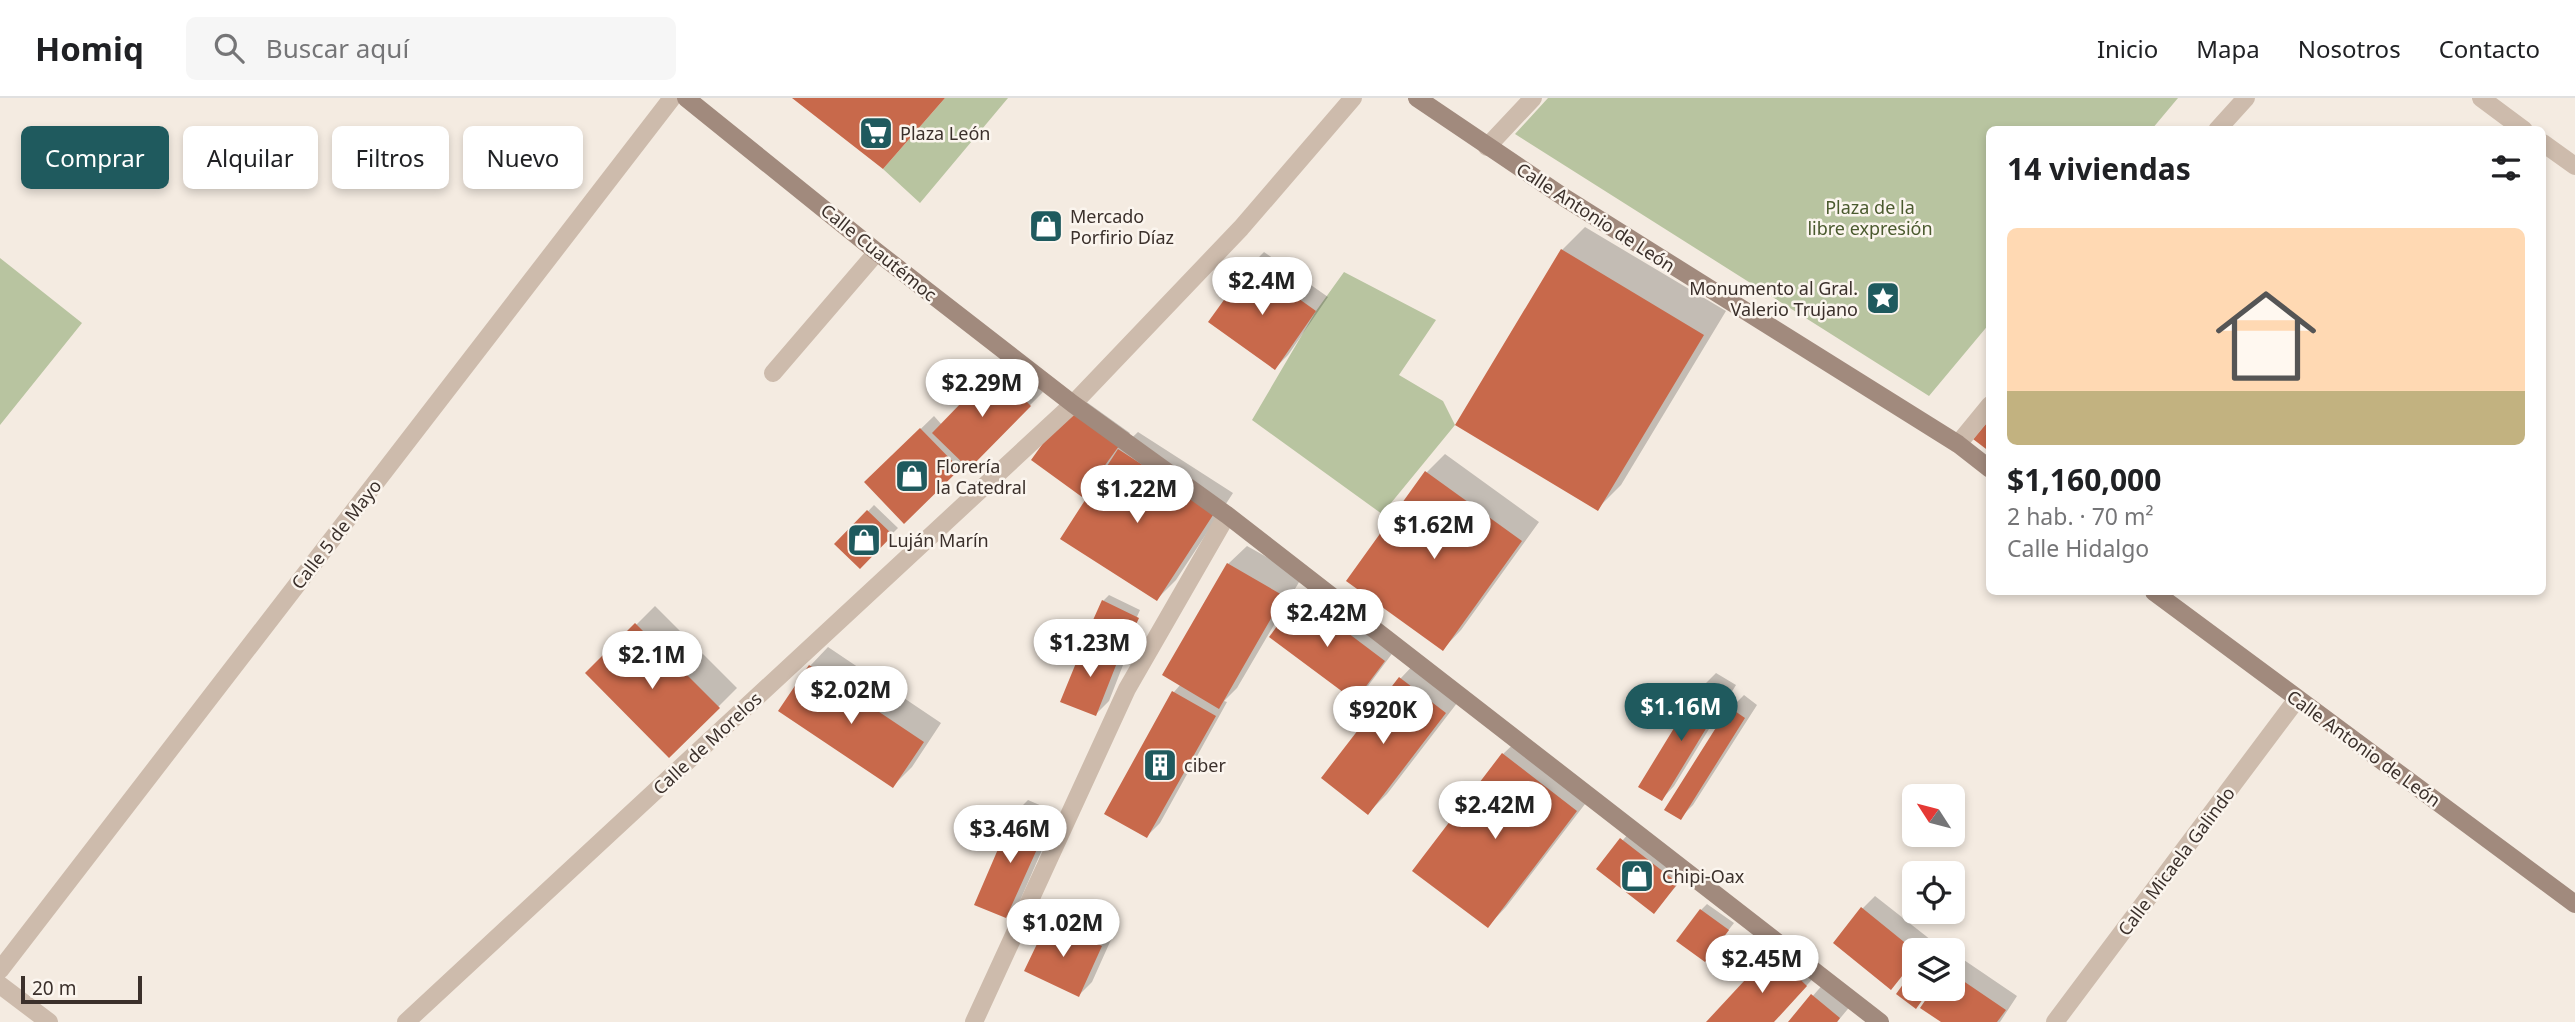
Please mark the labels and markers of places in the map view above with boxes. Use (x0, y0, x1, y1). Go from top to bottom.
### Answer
supermarket icon: Plaza León (857, 114, 895, 152)
place label: Plaza León (900, 121, 990, 145)
place label: Mercado Porfirio Díaz (1070, 204, 1174, 249)
shop icon: Mercado Porfirio Díaz (1027, 207, 1065, 245)
pin: $2.4M (1213, 258, 1311, 317)
place label: Monumento al Gral. Valerio Trujano (1689, 276, 1858, 321)
place icon: Monumento al Gral. Valerio Trujano (1864, 279, 1902, 317)
pin: $2.29M (925, 360, 1039, 419)
place label: Florería la Catedral (936, 454, 1026, 499)
shop icon: Florería la Catedral (893, 457, 931, 495)
pin: $1.22M (1080, 466, 1194, 525)
pin: $1.62M (1377, 502, 1491, 561)
shop icon: Luján Marín (845, 521, 883, 559)
place label: Luján Marín (888, 528, 989, 552)
pin: $2.42M (1270, 589, 1384, 649)
pin: $1.23M (1033, 620, 1147, 679)
pin: $2.1M (603, 632, 701, 691)
pin: $2.02M (794, 666, 908, 726)
pin: $1.16M (1624, 684, 1738, 743)
pin: $920K (1334, 686, 1432, 746)
building icon: ciber (1141, 746, 1179, 784)
place label: ciber (1184, 753, 1227, 777)
pin: $2.42M (1438, 782, 1552, 841)
pin: $3.46M (953, 806, 1067, 865)
shop icon: Chipi-Oax (1618, 857, 1656, 895)
place label: Chipi-Oax (1662, 864, 1745, 888)
pin: $1.02M (1006, 900, 1120, 959)
pin: $2.45M (1705, 936, 1819, 995)

